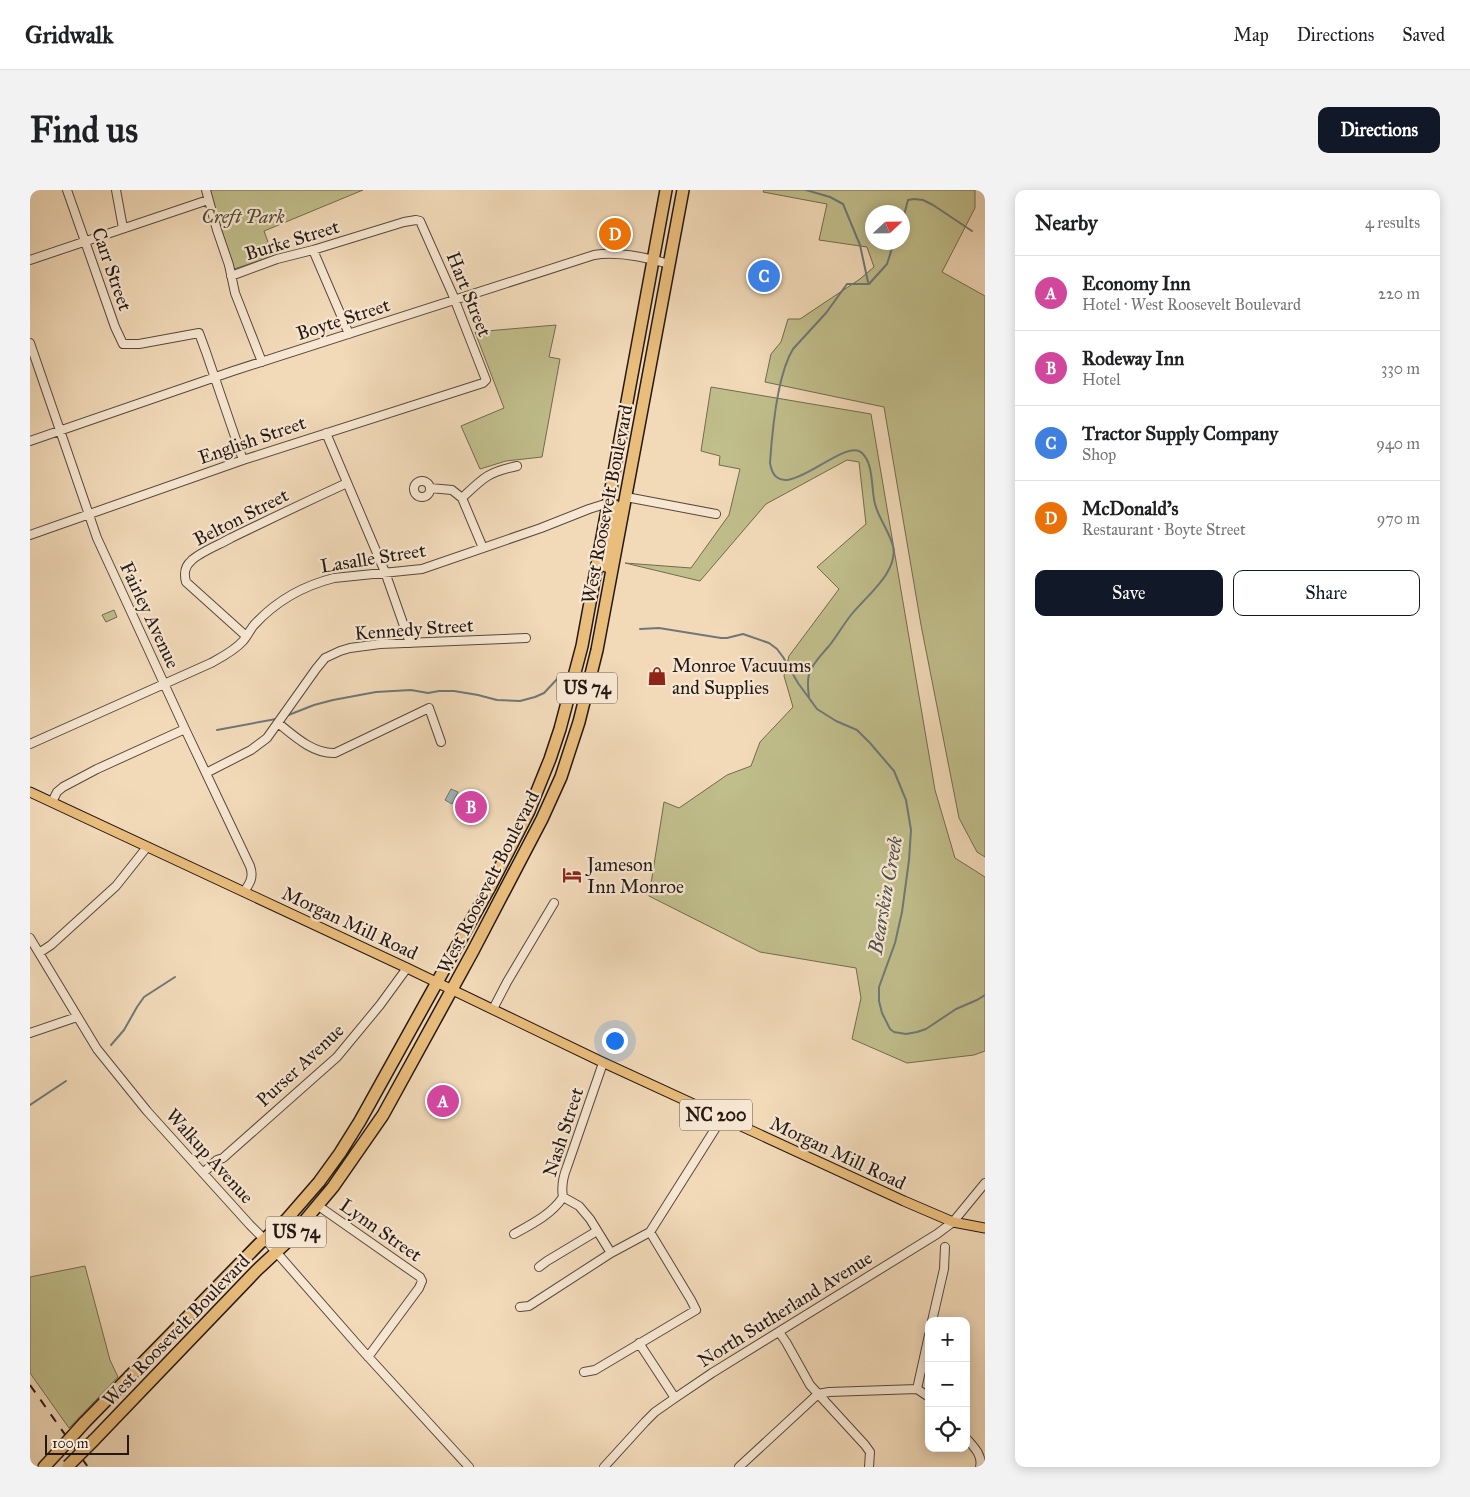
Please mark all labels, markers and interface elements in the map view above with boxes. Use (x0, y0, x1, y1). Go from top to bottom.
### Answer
text: Gridwalk (25, 20, 113, 50)
text: Map (1233, 24, 1269, 46)
text: Directions (1297, 24, 1374, 46)
text: Saved (1402, 24, 1445, 46)
button: Directions (1318, 107, 1440, 153)
text: Find us (30, 109, 138, 152)
park label: Creft Park (201, 205, 285, 228)
north arrow (865, 205, 910, 250)
text: Nearby (1035, 210, 1098, 236)
text: 4 results (1365, 213, 1420, 232)
street label: Burke Street (242, 215, 342, 265)
pin: D (599, 215, 631, 253)
street label: Carr Street (87, 224, 137, 314)
street label: Hart Street (442, 248, 497, 340)
pin: C (748, 257, 780, 295)
text: Economy Inn (1082, 272, 1191, 295)
text: A (1046, 284, 1056, 303)
text: 220 m (1378, 284, 1420, 303)
street label: Boyte Street (293, 293, 393, 345)
text: Hotel · West Roosevelt Boulevard (1082, 295, 1301, 314)
text: Rodeway Inn (1082, 347, 1184, 370)
text: B (1046, 359, 1056, 378)
text: 330 m (1381, 359, 1420, 378)
text: Hotel (1082, 370, 1120, 389)
street label: West Roosevelt Boulevard (576, 402, 638, 605)
street label: English Street (195, 411, 309, 470)
text: Tractor Supply Company (1082, 422, 1278, 445)
text: C (1046, 434, 1056, 453)
text: 940 m (1376, 434, 1420, 453)
text: Shop (1082, 445, 1116, 464)
street label: Belton Street (190, 483, 293, 551)
text: McDonald's (1082, 497, 1178, 520)
text: D (1045, 509, 1057, 528)
text: 970 m (1377, 509, 1420, 528)
text: Restaurant · Boyte Street (1082, 520, 1246, 539)
street label: Lasalle Street (319, 538, 428, 578)
street label: Fairley Avenue (115, 558, 185, 672)
button: Save (1035, 570, 1223, 616)
button: Share (1233, 570, 1420, 616)
street label: Kennedy Street (354, 613, 475, 645)
place label: Monroe Vacuums and Supplies (672, 654, 811, 699)
shop icon: Monroe Vacuums and Supplies (646, 665, 668, 687)
road number: US 74 (557, 672, 617, 704)
street label: West Roosevelt Boulevard (432, 787, 544, 977)
pin: B (455, 788, 487, 826)
water label: Bearskin Creek (863, 834, 907, 957)
place label: Jameson Inn Monroe (585, 853, 684, 898)
hotel icon: Jameson Inn Monroe (561, 864, 583, 886)
street label: Morgan Mill Road (278, 882, 422, 966)
street label: Purser Avenue (251, 1019, 349, 1111)
your location (602, 1028, 628, 1054)
pin: A (427, 1082, 459, 1120)
street label: Nash Street (538, 1084, 588, 1180)
road number: NC 200 (680, 1100, 752, 1130)
street label: Walkup Avenue (161, 1104, 259, 1208)
street label: Morgan Mill Road (766, 1112, 910, 1196)
street label: Lynn Street (336, 1193, 427, 1267)
road number: US 74 (266, 1216, 326, 1248)
street label: North Sutherland Avenue (694, 1246, 877, 1372)
street label: West Roosevelt Boulevard (98, 1249, 255, 1411)
map controls (925, 1317, 970, 1452)
button: + (925, 1317, 970, 1362)
button: − (925, 1362, 970, 1407)
button: locate (925, 1407, 970, 1452)
scale bar (45, 1432, 129, 1455)
text: 100 m (52, 1435, 89, 1452)

